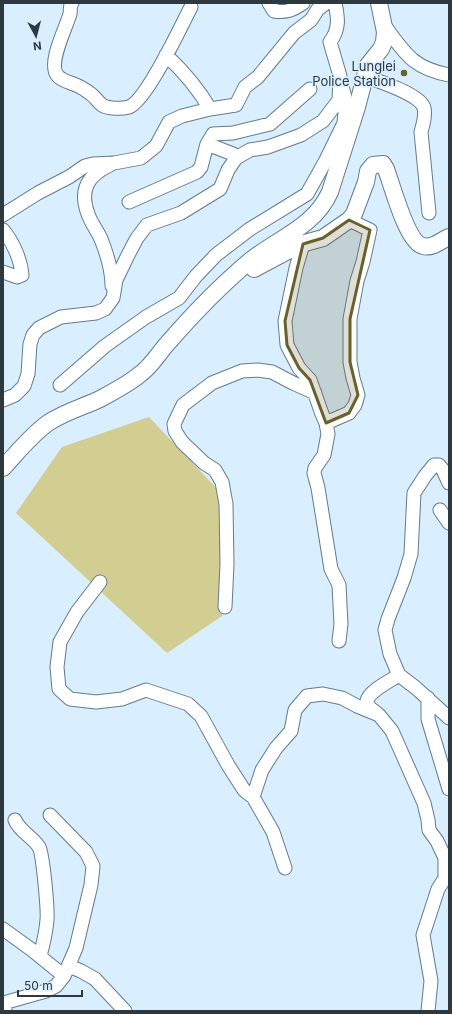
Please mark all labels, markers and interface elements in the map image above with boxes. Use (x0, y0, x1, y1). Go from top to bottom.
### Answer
north arrow (16, 16, 56, 56)
text: N (32, 38, 42, 53)
place label: Lunglei Police Station (312, 58, 396, 89)
marker: Lunglei Police Station (399, 68, 409, 78)
scale bar (18, 972, 82, 998)
text: 50 m (24, 978, 53, 993)

